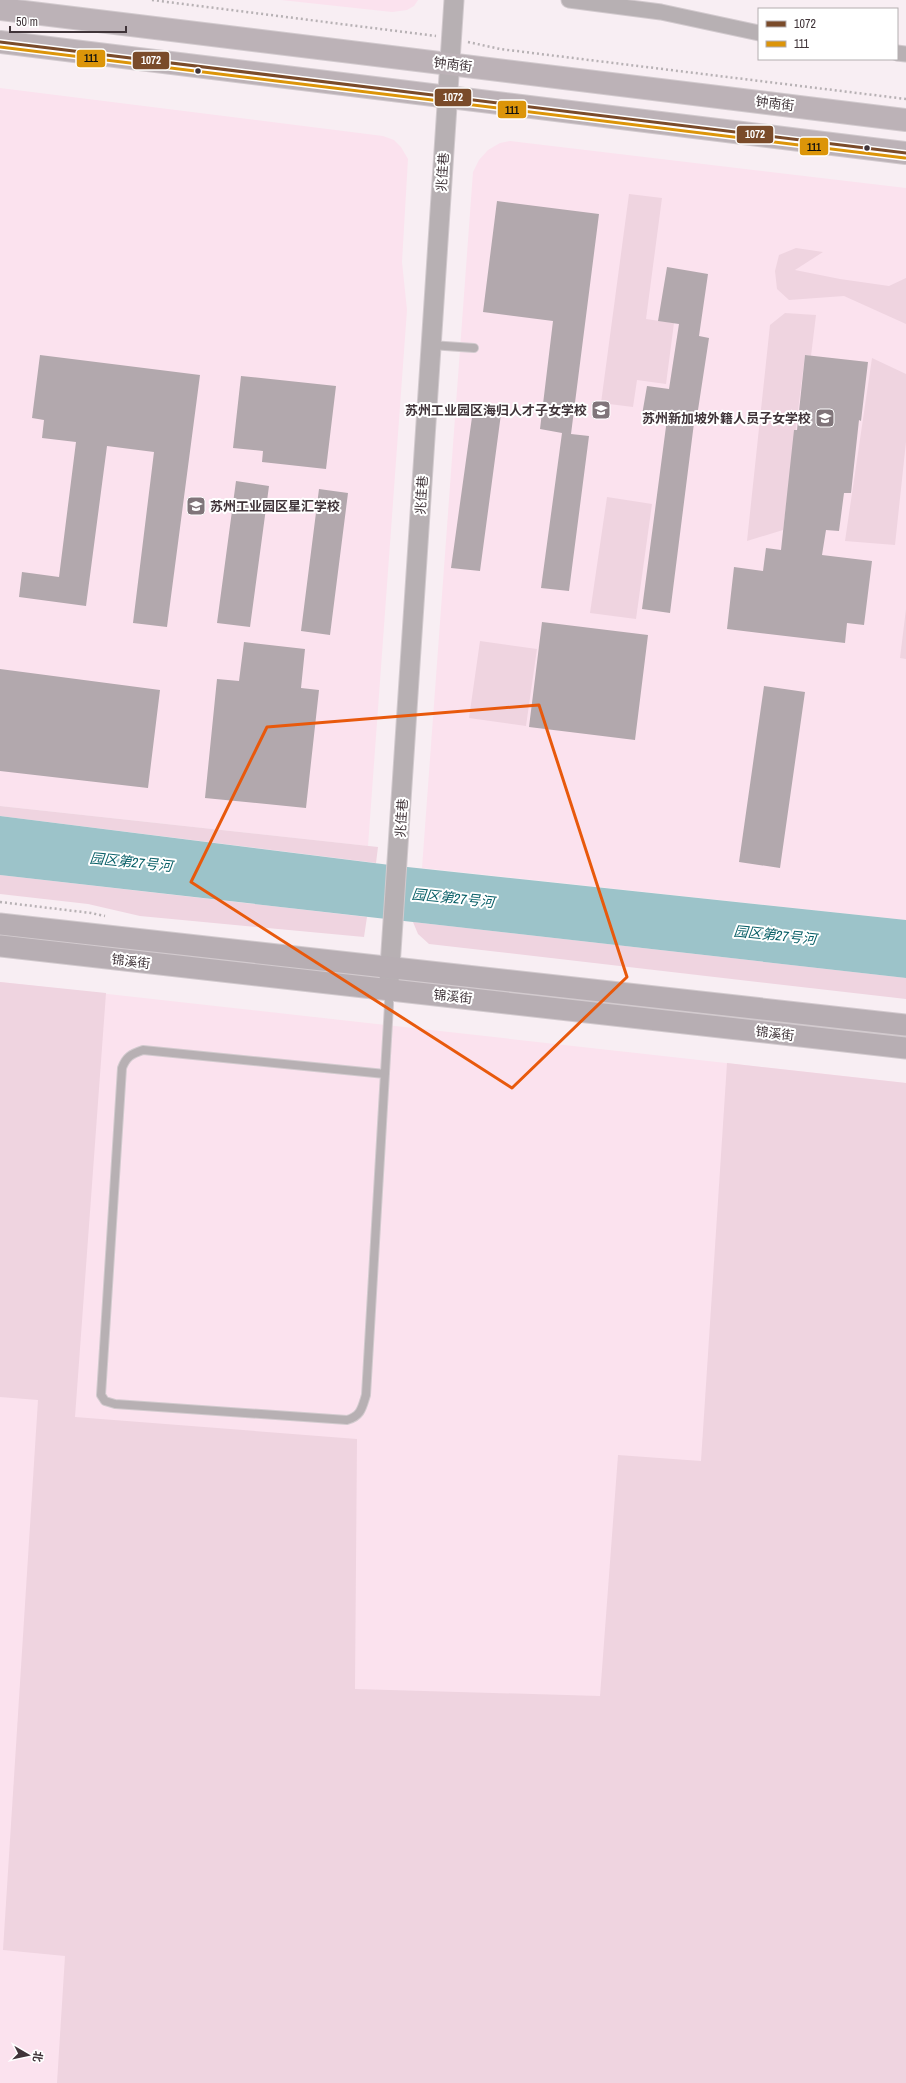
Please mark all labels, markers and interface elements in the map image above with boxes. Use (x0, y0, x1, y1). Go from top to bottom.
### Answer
scale bar (10, 8, 126, 34)
legend (758, 8, 898, 60)
text: 50 m (16, 14, 38, 30)
text: 1072 (794, 16, 816, 32)
text: 111 (794, 36, 810, 52)
line badge: 111 (76, 49, 106, 68)
text: 111 (84, 51, 98, 65)
line badge: 1072 (132, 51, 170, 70)
text: 1072 (141, 53, 161, 67)
street label: 钟南街 (433, 54, 473, 75)
unlabelled marker (193, 66, 203, 76)
line badge: 1072 (434, 88, 472, 107)
text: 1072 (443, 90, 463, 104)
street label: 钟南街 (755, 93, 795, 114)
line badge: 111 (497, 100, 527, 119)
text: 111 (505, 103, 519, 117)
line badge: 1072 (736, 125, 774, 144)
text: 1072 (745, 127, 765, 141)
line badge: 111 (799, 137, 829, 156)
text: 111 (807, 140, 821, 154)
unlabelled marker (862, 143, 872, 153)
street label: 兆佳巷 (433, 152, 452, 192)
school or university icon: 苏州工业园区海归人才子女学校 (590, 399, 612, 421)
place label: 苏州工业园区海归人才子女学校 (405, 402, 587, 419)
school or university icon: 苏州新加坡外籍人员子女学校 (814, 407, 836, 429)
place label: 苏州新加坡外籍人员子女学校 (642, 410, 811, 427)
street label: 兆佳巷 (412, 475, 431, 515)
school or university icon: 苏州工业园区星汇学校 (185, 495, 207, 517)
place label: 苏州工业园区星汇学校 (210, 498, 340, 515)
street label: 兆佳巷 (392, 798, 411, 838)
water label: 园区第27号河 (89, 849, 176, 876)
water label: 园区第27号河 (411, 885, 498, 912)
water label: 园区第27号河 (733, 922, 820, 949)
street label: 锦溪街 (111, 951, 151, 972)
street label: 锦溪街 (433, 986, 473, 1007)
street label: 锦溪街 (755, 1023, 795, 1044)
north arrow (8, 2035, 48, 2075)
text: 北 (30, 2050, 46, 2063)

